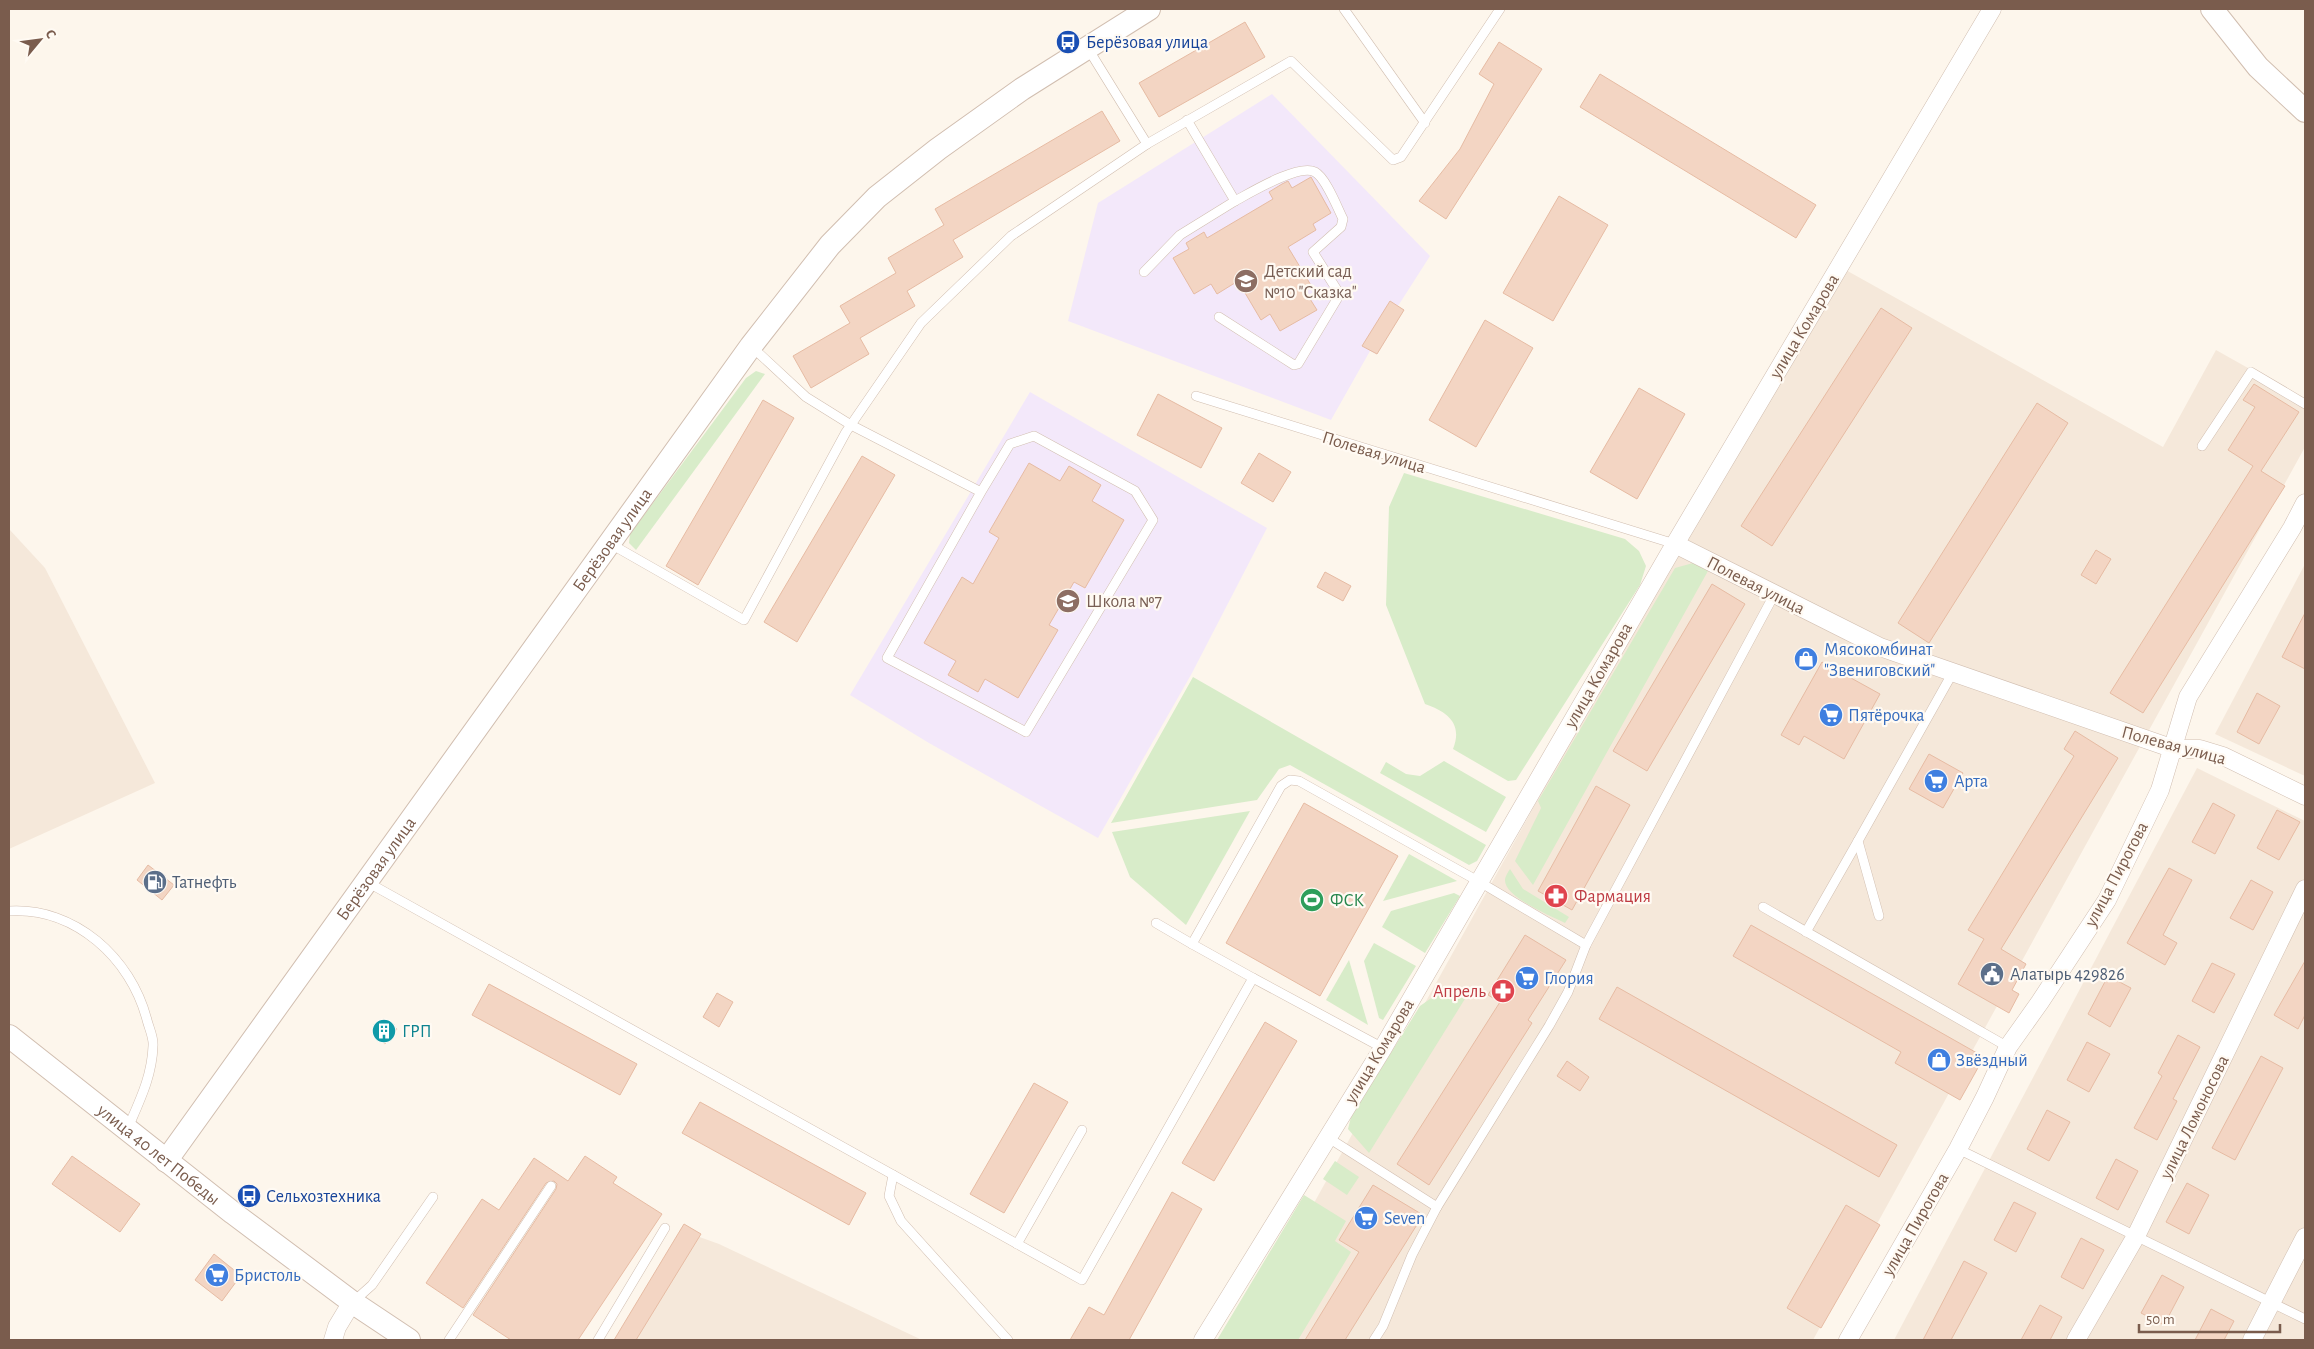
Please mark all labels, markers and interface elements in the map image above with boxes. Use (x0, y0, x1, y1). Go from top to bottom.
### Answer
north arrow (15, 15, 65, 65)
text: С (42, 27, 59, 41)
bus stop icon: Берёзовая улица (1055, 29, 1081, 55)
place label: Берёзовая улица (1086, 34, 1208, 52)
place label: Детский сад №10 "Сказка" (1264, 263, 1357, 302)
school or university icon: Детский сад №10 "Сказка" (1233, 268, 1259, 294)
street label: улица Комарова (1766, 271, 1843, 383)
street label: Полевая улица (1320, 429, 1428, 477)
street label: Берёзовая улица (570, 485, 656, 595)
street label: Полевая улица (1704, 553, 1807, 618)
school or university icon: Школа №7 (1055, 588, 1081, 614)
place label: Школа №7 (1086, 593, 1162, 611)
street label: улица Комарова (1561, 620, 1636, 732)
place label: Мясокомбинат "Звениговский" (1824, 640, 1935, 680)
shop icon: Мясокомбинат "Звениговский" (1793, 646, 1819, 672)
supermarket icon: Пятёрочка (1818, 702, 1844, 728)
place label: Пятёрочка (1848, 707, 1925, 725)
street label: Полевая улица (2120, 723, 2228, 769)
supermarket icon: Арта (1923, 768, 1949, 794)
place label: Арта (1954, 773, 1988, 791)
street label: Берёзовая улица (334, 814, 420, 924)
street label: улица Пирогова (2081, 819, 2152, 931)
fuel station icon: Татнефть (142, 869, 168, 895)
place label: Татнефть (172, 874, 237, 892)
pharmacy icon: Фармация (1543, 883, 1569, 909)
sports icon: ФСК (1299, 887, 1325, 913)
place label: Фармация (1574, 888, 1651, 906)
place label: ФСК (1330, 892, 1365, 910)
public building icon: Алатырь 429826 (1979, 961, 2005, 987)
supermarket icon: Глория (1514, 965, 1540, 991)
place label: Алатырь 429826 (2010, 966, 2125, 984)
place label: Глория (1544, 970, 1594, 988)
pharmacy icon: Апрель (1490, 978, 1516, 1004)
place label: Апрель (1433, 983, 1486, 1001)
street label: улица Комарова (1341, 996, 1418, 1108)
building icon: ГРП (371, 1018, 397, 1044)
place label: ГРП (402, 1023, 432, 1041)
shop icon: Звёздный (1926, 1047, 1952, 1073)
place label: Звёздный (1956, 1052, 2028, 1070)
street label: улица Ломоносова (2157, 1053, 2233, 1183)
street label: улица 40 лет Победы (93, 1101, 223, 1209)
street label: улица Пирогова (1879, 1170, 1953, 1280)
bus stop icon: Сельхозтехника (236, 1183, 262, 1209)
place label: Сельхозтехника (266, 1188, 381, 1206)
supermarket icon: Seven (1353, 1205, 1379, 1231)
place label: Seven (1384, 1210, 1425, 1228)
supermarket icon: Бристоль (204, 1262, 230, 1288)
place label: Бристоль (234, 1267, 301, 1285)
scale bar (2139, 1302, 2280, 1334)
text: 50 m (2146, 1312, 2175, 1327)

